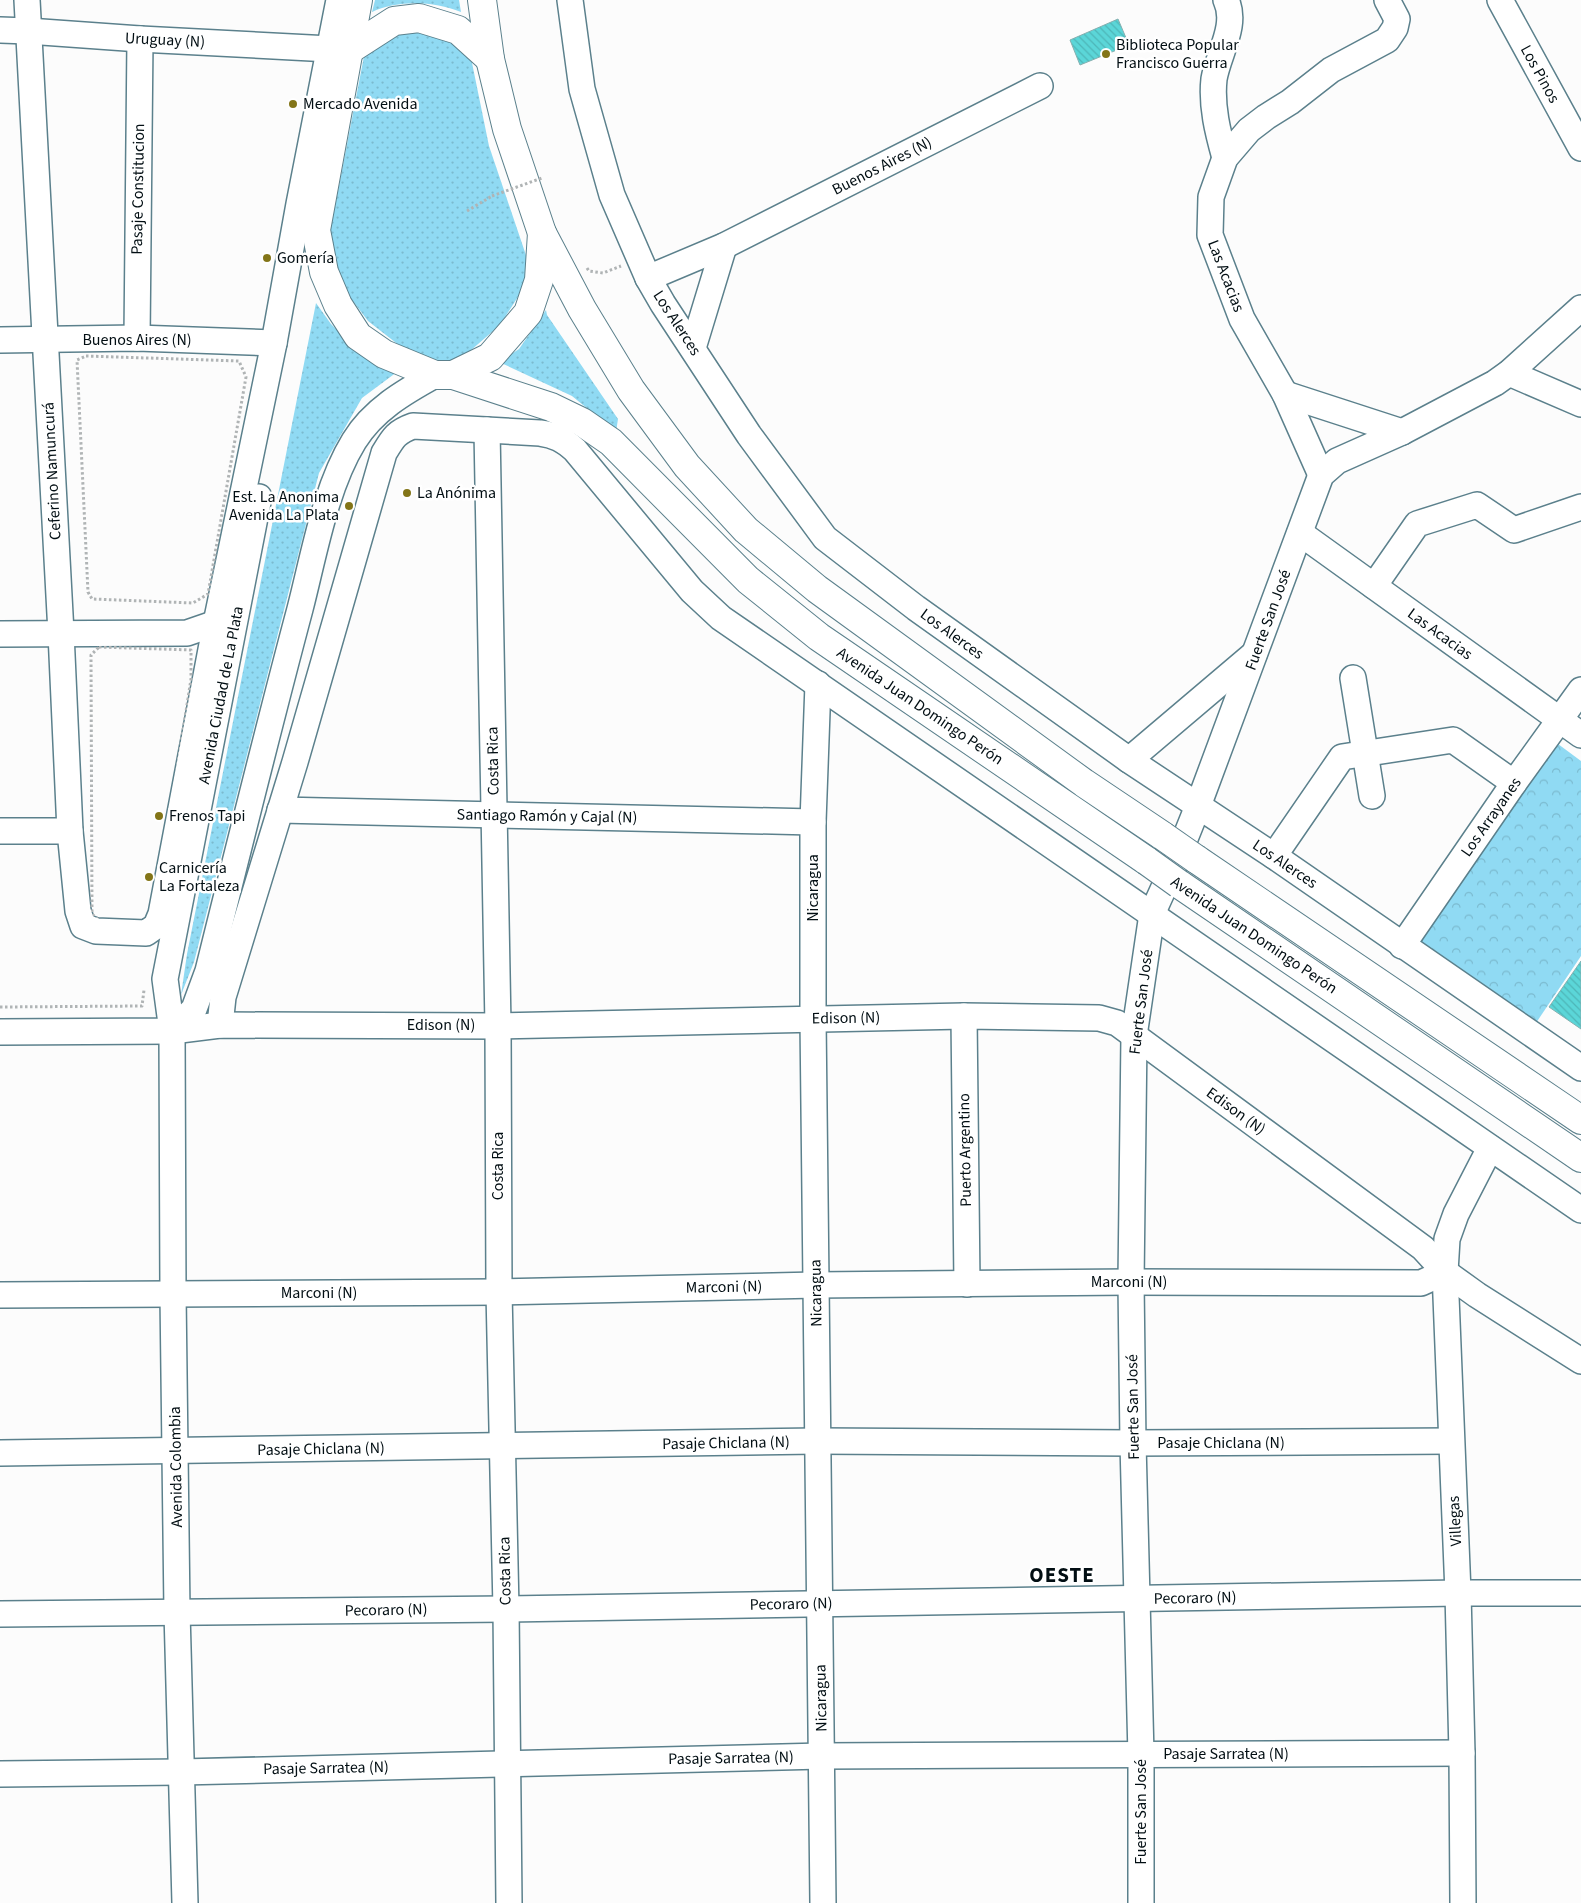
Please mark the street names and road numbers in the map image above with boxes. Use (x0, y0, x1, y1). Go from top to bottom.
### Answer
street label: Uruguay (N) (124, 27, 206, 53)
street label: Los Pinos (1515, 41, 1565, 107)
street label: Pasaje Constitucion (126, 123, 150, 255)
street label: Buenos Aires (N) (828, 131, 936, 201)
street label: Las Acacias (1202, 237, 1250, 316)
street label: Los Alerces (648, 286, 706, 360)
street label: Buenos Aires (N) (82, 329, 192, 351)
street label: Ceferino Namuncurá (37, 402, 67, 540)
street label: Fuerte San José (1240, 567, 1296, 673)
street label: Los Alerces (916, 603, 989, 665)
street label: Las Acacias (1403, 603, 1477, 665)
street label: Avenida Ciudad de La Plata (193, 604, 249, 786)
street label: Avenida Juan Domingo Perón (832, 642, 1008, 770)
street label: Costa Rica (481, 726, 505, 796)
street label: Los Arrayanes (1456, 773, 1527, 861)
street label: Santiago Ramón y Cajal (N) (456, 803, 638, 829)
street label: Los Alerces (1248, 834, 1322, 894)
street label: Nicaragua (802, 854, 824, 922)
street label: Avenida Juan Domingo Perón (1166, 871, 1342, 999)
street label: Fuerte San José (1124, 948, 1158, 1056)
street label: Edison (N) (812, 1006, 880, 1030)
street label: Edison (N) (407, 1014, 475, 1036)
street label: Edison (N) (1202, 1082, 1270, 1140)
street label: Puerto Argentino (953, 1093, 977, 1207)
street label: Costa Rica (487, 1132, 509, 1200)
street label: Nicaragua (804, 1259, 828, 1327)
street label: Marconi (N) (1091, 1271, 1167, 1293)
street label: Marconi (N) (685, 1275, 763, 1299)
street label: Marconi (N) (281, 1282, 357, 1304)
street label: Fuerte San José (1121, 1354, 1145, 1460)
street label: Avenida Colombia (164, 1406, 188, 1528)
street label: Pasaje Chiclana (N) (662, 1431, 790, 1455)
street label: Pasaje Chiclana (N) (1157, 1432, 1285, 1454)
street label: Pasaje Chiclana (N) (257, 1437, 385, 1461)
street label: Villegas (1443, 1495, 1467, 1547)
street label: Costa Rica (493, 1536, 517, 1606)
street label: Pecoraro (N) (1153, 1586, 1237, 1610)
street label: Pecoraro (N) (749, 1592, 833, 1616)
street label: Pecoraro (N) (344, 1598, 428, 1622)
street label: Nicaragua (809, 1664, 833, 1732)
street label: Pasaje Sarratea (N) (1163, 1743, 1289, 1765)
street label: Pasaje Sarratea (N) (668, 1746, 794, 1770)
street label: Pasaje Sarratea (N) (263, 1756, 389, 1780)
street label: Fuerte San José (1130, 1759, 1152, 1865)

